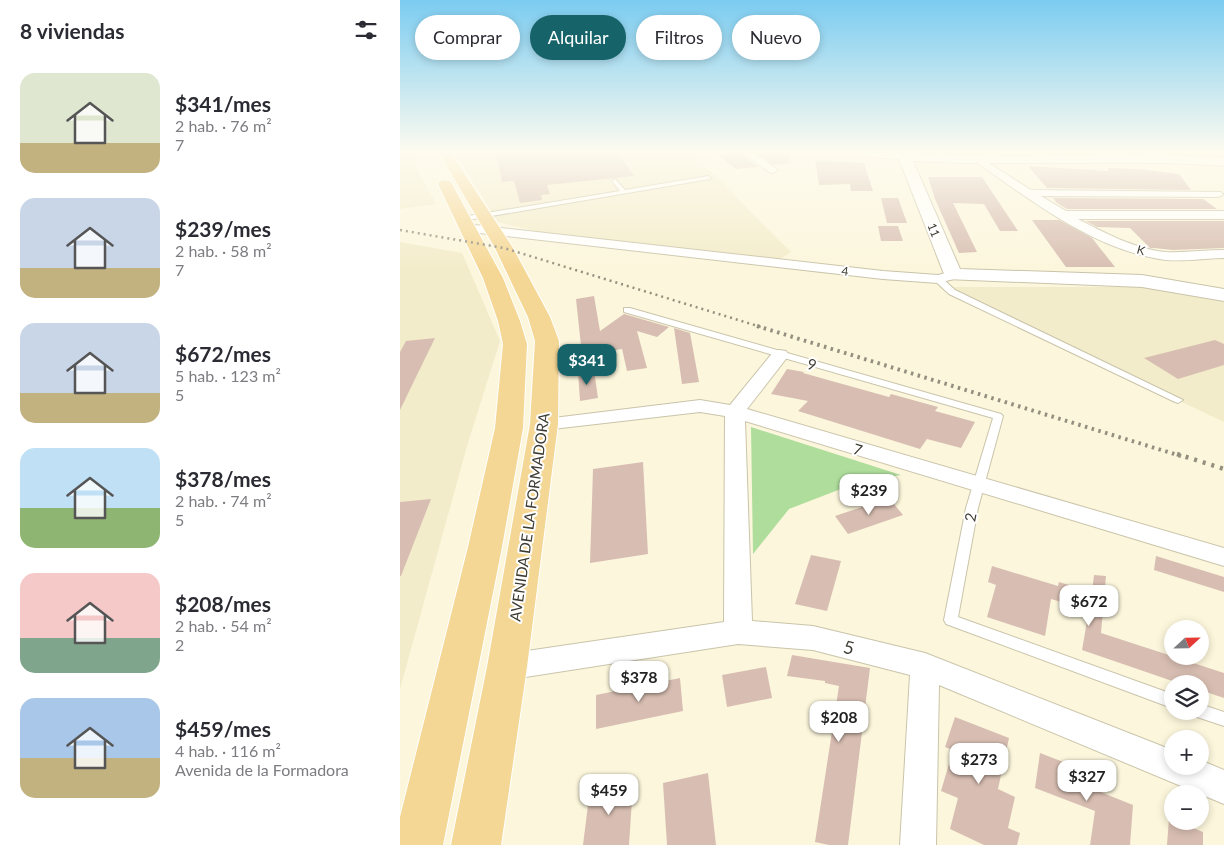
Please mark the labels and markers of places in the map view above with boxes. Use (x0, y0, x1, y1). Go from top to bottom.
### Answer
pin: $341 (557, 344, 617, 386)
pin: $239 (839, 474, 899, 516)
pin: $672 (1059, 584, 1119, 627)
pin: $378 (609, 660, 669, 703)
pin: $208 (809, 700, 869, 743)
pin: $273 (949, 742, 1009, 785)
pin: $327 (1057, 760, 1117, 802)
pin: $459 (579, 774, 639, 816)

